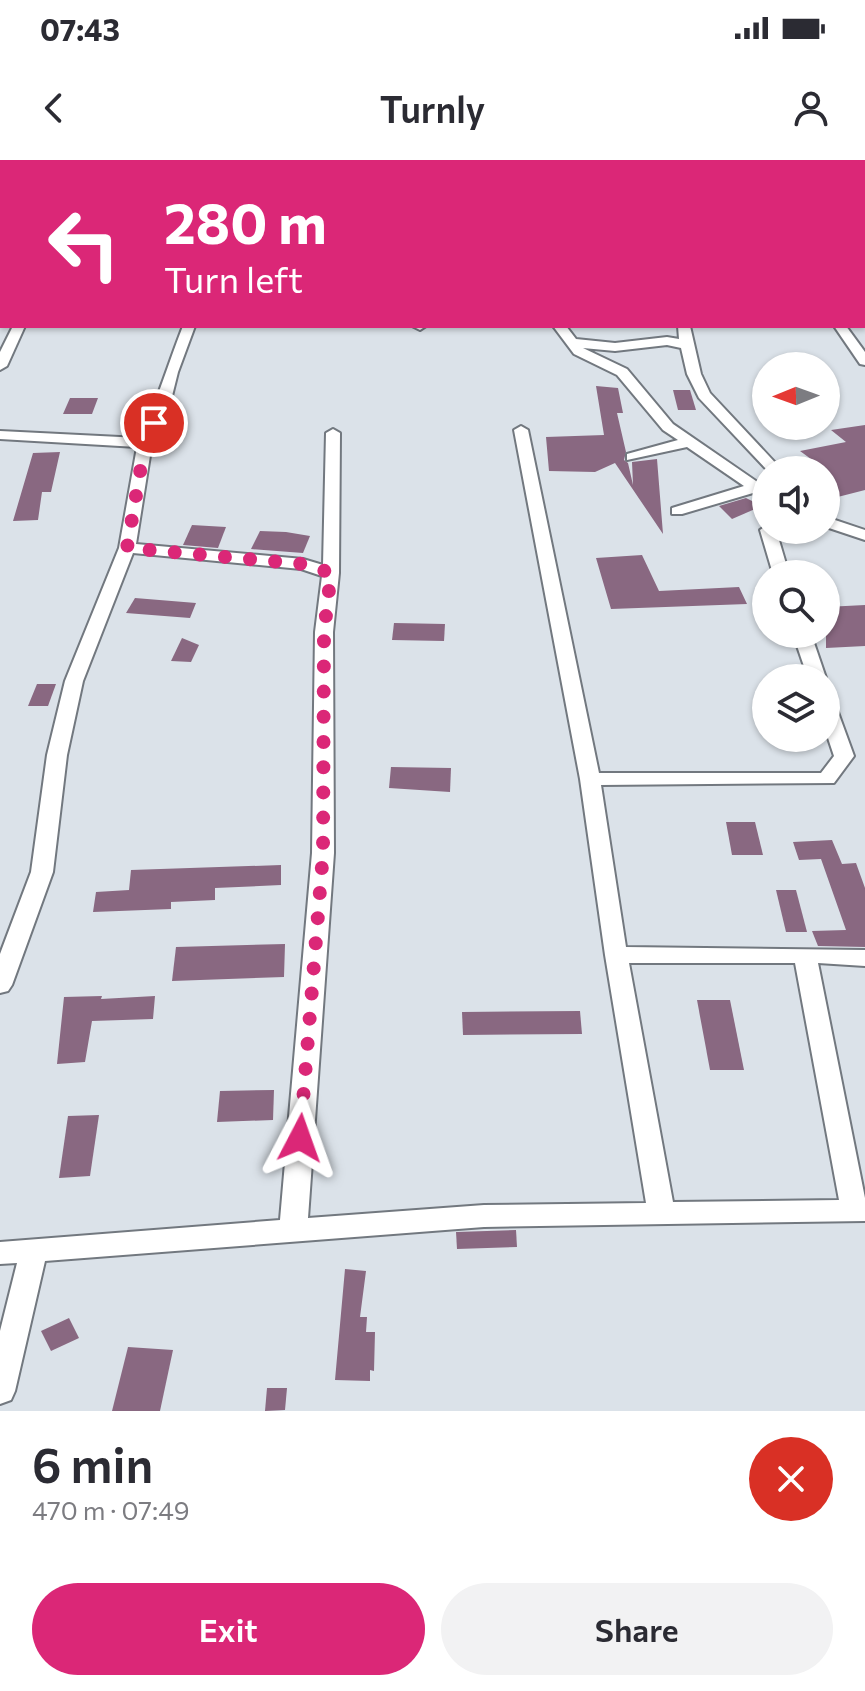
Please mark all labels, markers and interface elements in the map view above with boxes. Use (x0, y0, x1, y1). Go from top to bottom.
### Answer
text: 07:43 (40, 10, 120, 47)
icon: back (32, 86, 76, 130)
text: Turnly (380, 86, 485, 130)
icon: person (789, 86, 833, 130)
text: 280 m (164, 187, 327, 256)
icon: left (32, 192, 136, 296)
text: Turn left (164, 256, 303, 300)
north arrow (752, 352, 840, 440)
map controls (752, 352, 840, 752)
pin (120, 389, 188, 457)
icon: arrive (132, 401, 176, 445)
button: sound (752, 456, 840, 544)
button: search (752, 560, 840, 648)
button: layers (752, 664, 840, 752)
position arrow (258, 1096, 342, 1180)
text: 6 min (32, 1434, 153, 1493)
button: close (749, 1437, 833, 1521)
text: 470 m · 07:49 (32, 1494, 190, 1525)
button: Exit (32, 1583, 425, 1675)
button: Share (441, 1583, 833, 1675)

